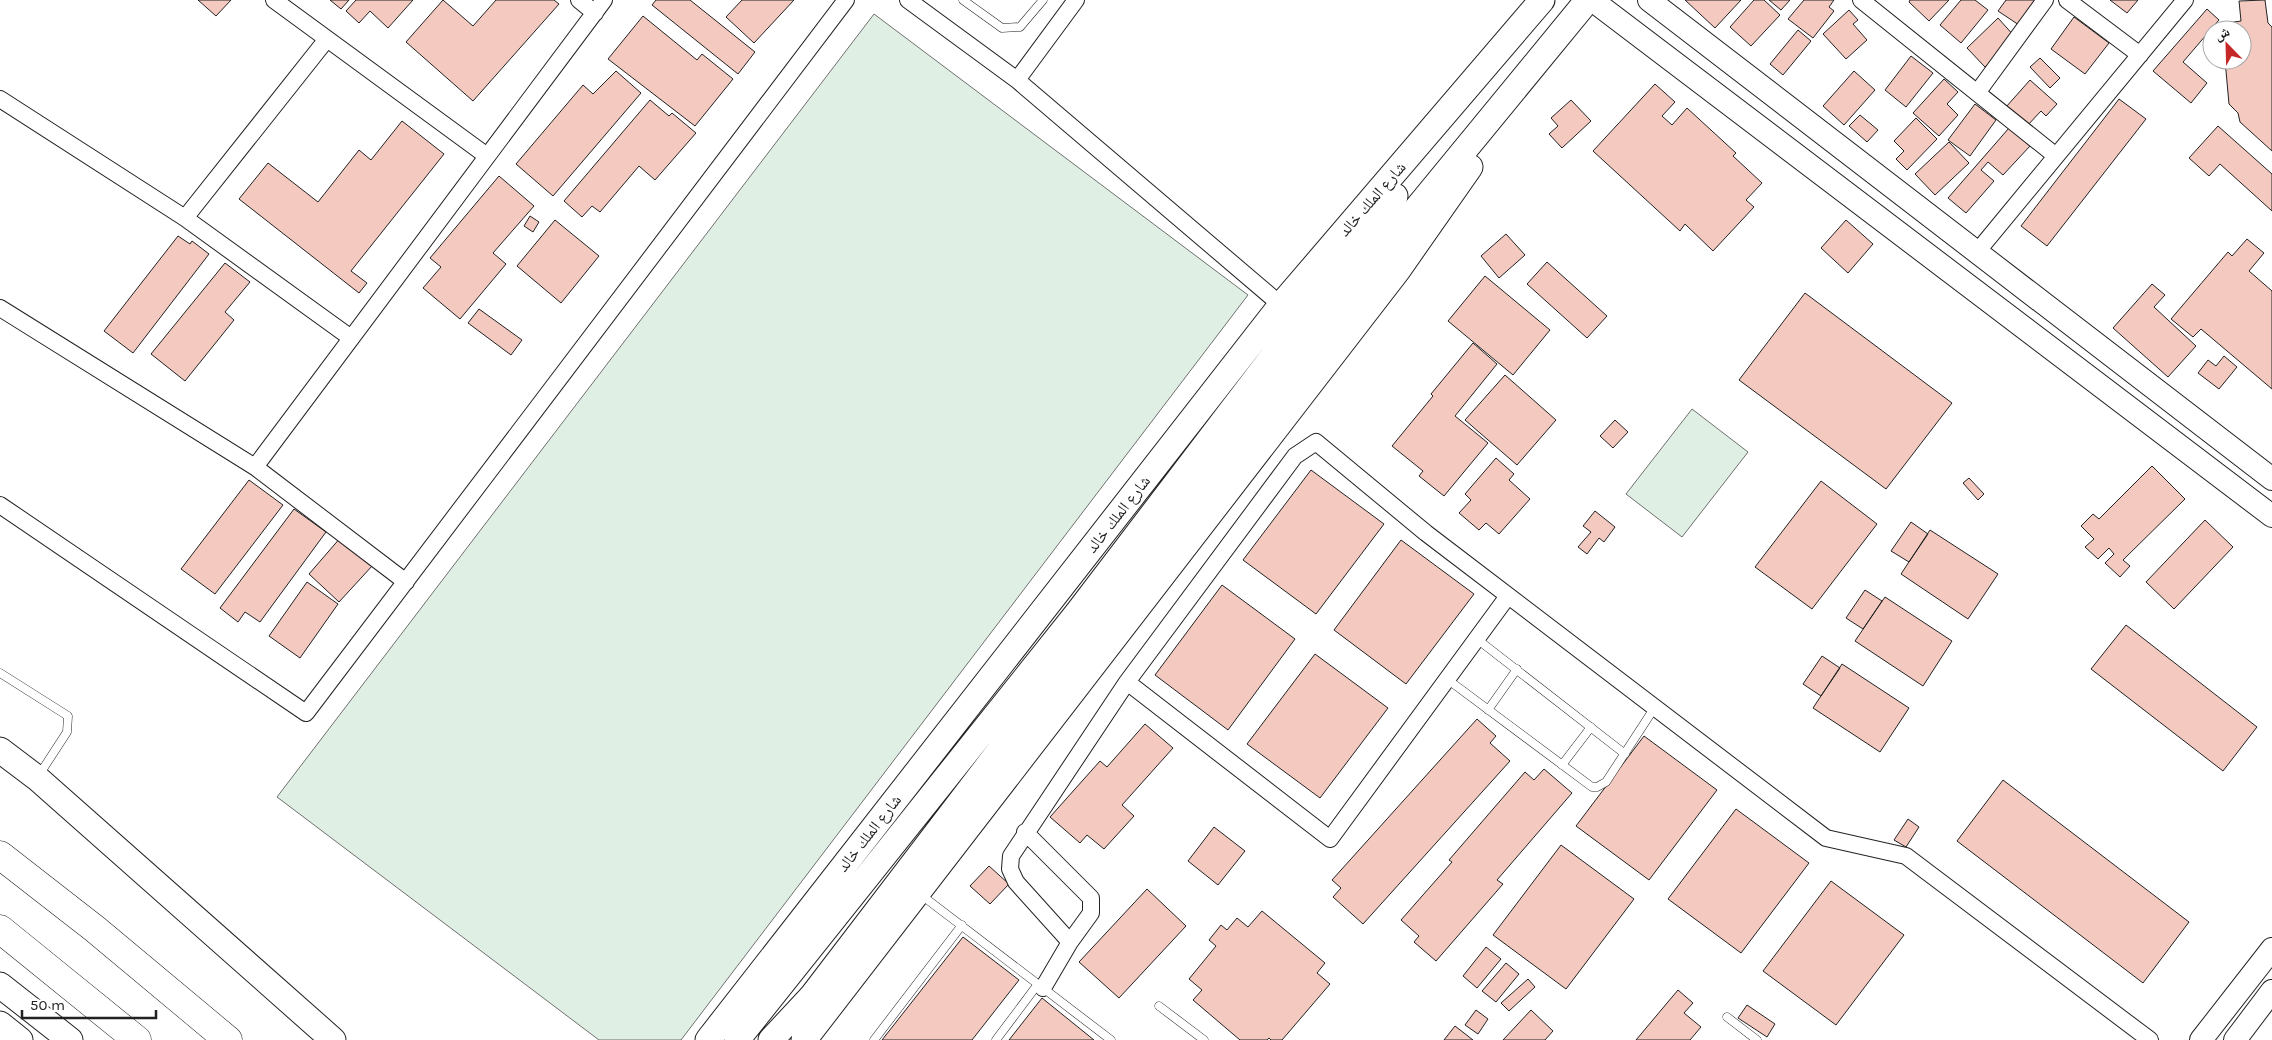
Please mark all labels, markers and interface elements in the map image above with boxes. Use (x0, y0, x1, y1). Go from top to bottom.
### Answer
north arrow (2202, 20, 2252, 70)
text: ش (2212, 23, 2232, 44)
street label: شارع الملك خالد (1334, 158, 1410, 241)
street label: شارع الملك خالد (1082, 472, 1155, 557)
street label: شارع الملك خالد (833, 791, 906, 876)
scale bar (22, 988, 156, 1020)
text: 50 m (30, 996, 65, 1014)

